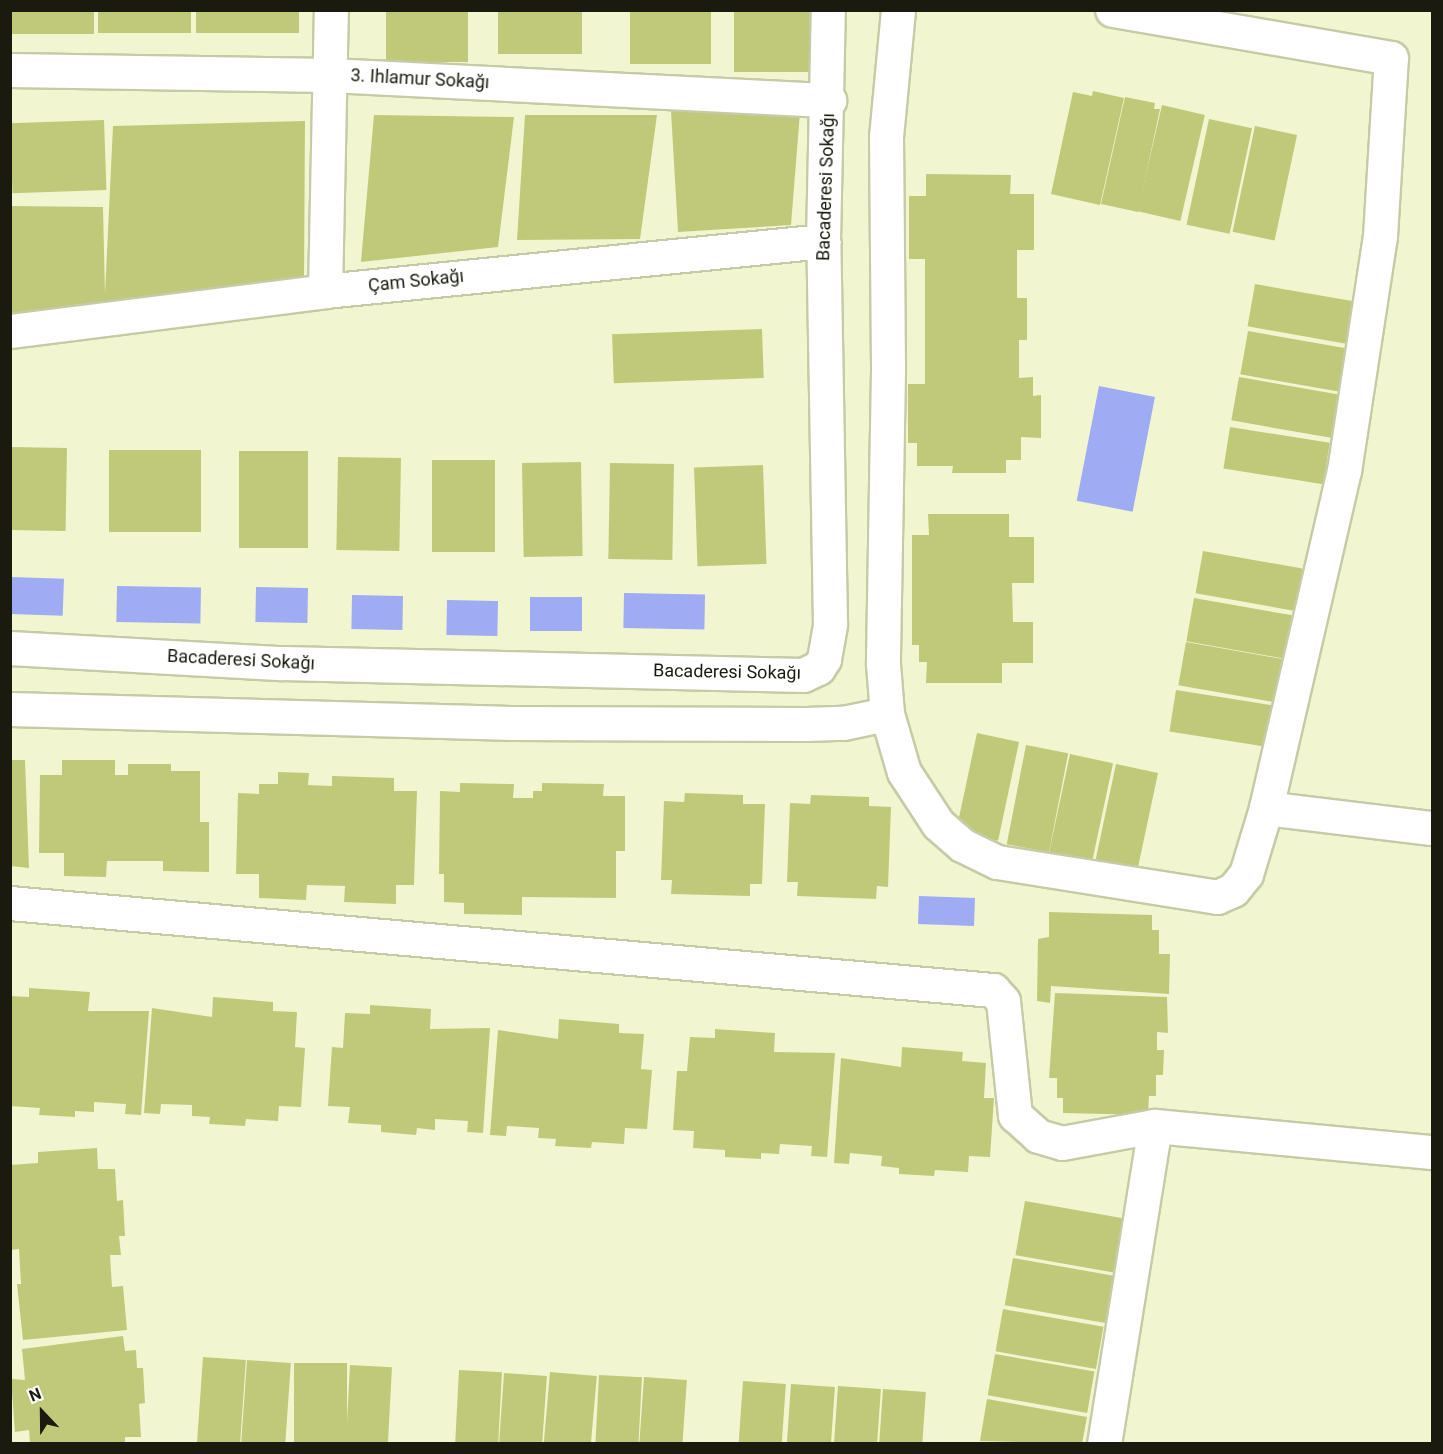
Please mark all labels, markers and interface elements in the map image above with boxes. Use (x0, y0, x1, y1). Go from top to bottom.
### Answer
street label: 3. Ihlamur Sokağı (350, 65, 490, 93)
street label: Bacaderesi Sokağı (813, 113, 839, 261)
street label: Çam Sokağı (367, 265, 465, 297)
street label: Bacaderesi Sokağı (167, 645, 315, 675)
street label: Bacaderesi Sokağı (653, 660, 801, 684)
north arrow (12, 1382, 72, 1442)
text: N (26, 1384, 44, 1406)

